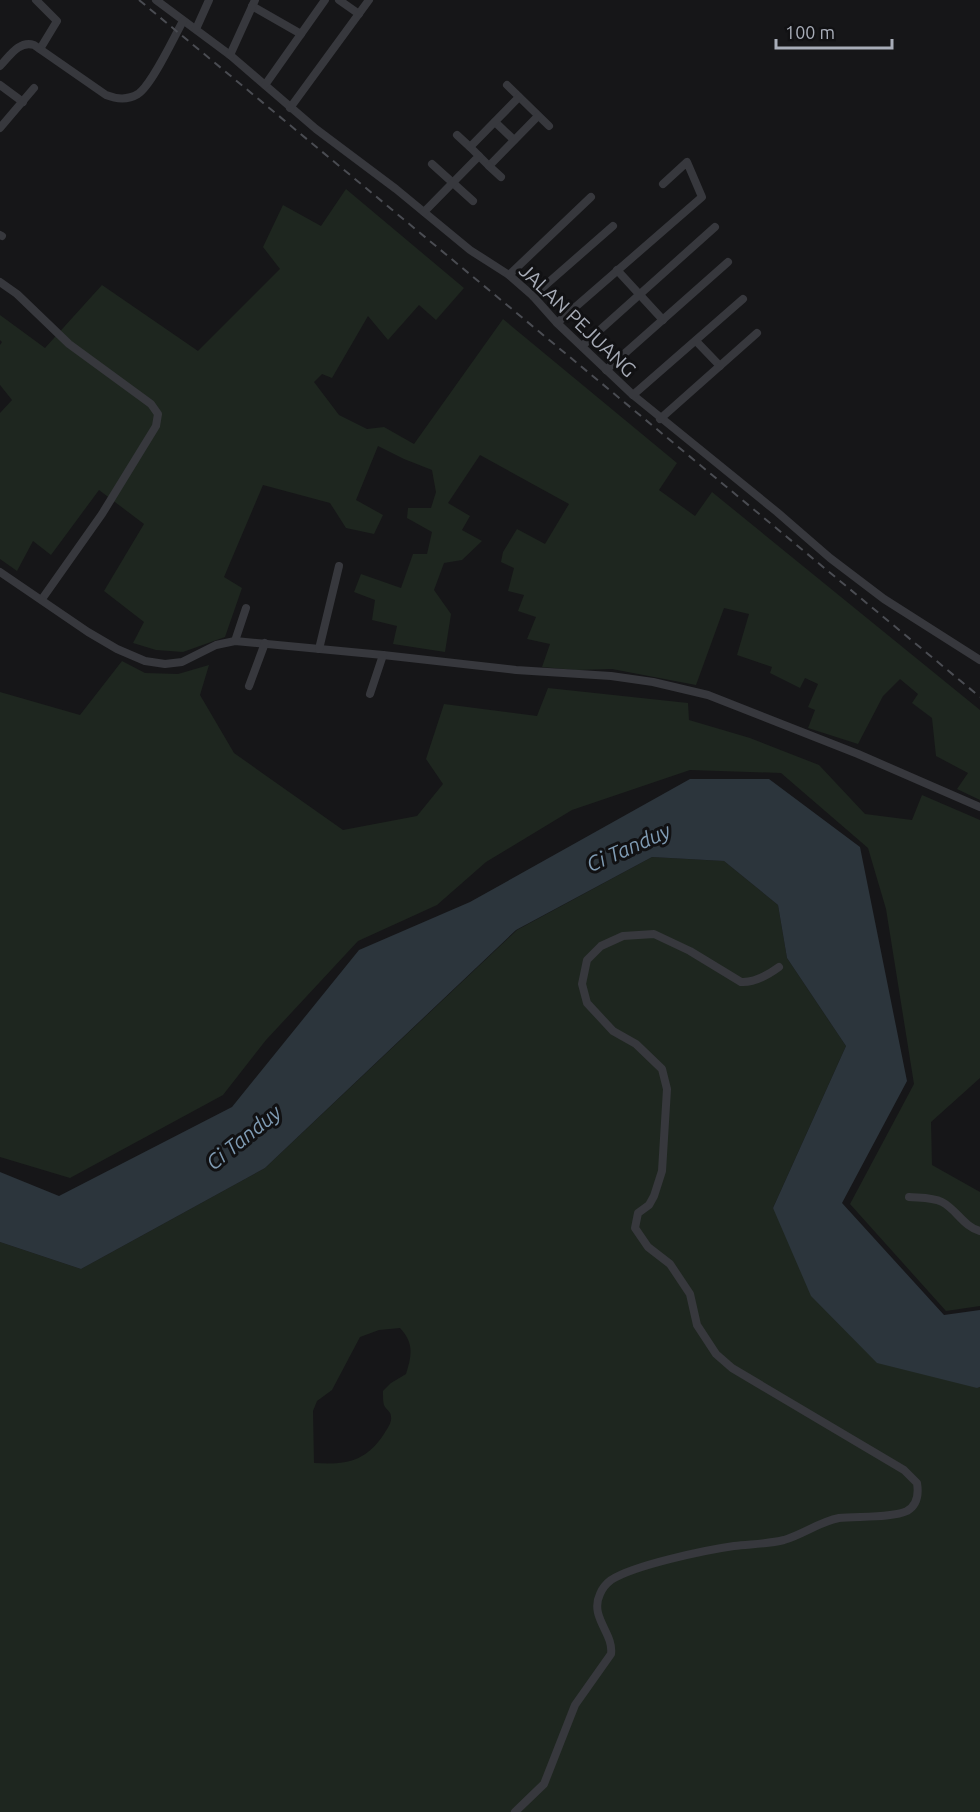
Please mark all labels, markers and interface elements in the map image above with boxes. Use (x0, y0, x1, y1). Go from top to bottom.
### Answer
scale bar (776, 12, 892, 50)
text: 100 m (785, 22, 835, 42)
street label: JALAN PEJUANG (515, 259, 641, 381)
water label: Ci Tanduy (582, 817, 675, 876)
water label: Ci Tanduy (201, 1099, 286, 1174)

